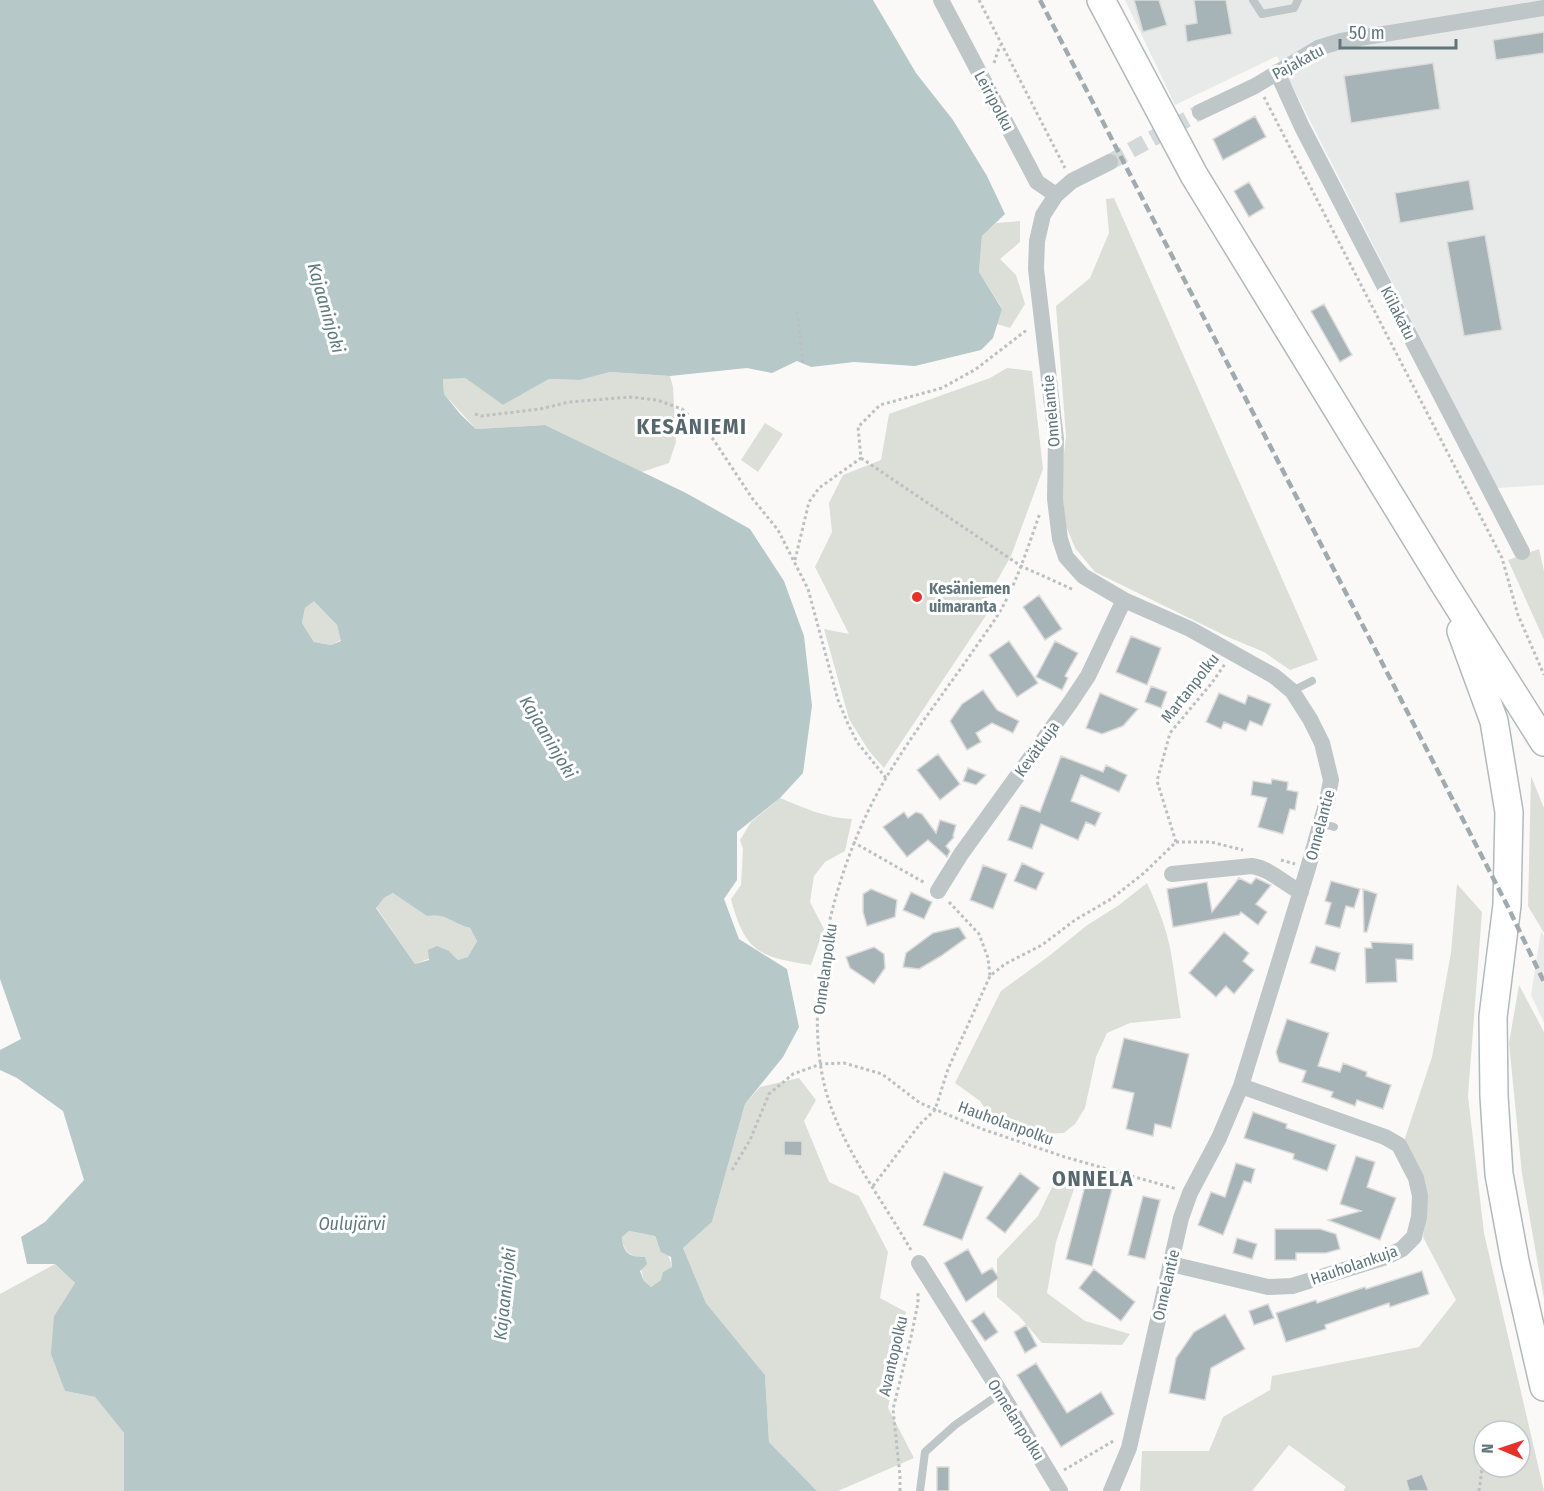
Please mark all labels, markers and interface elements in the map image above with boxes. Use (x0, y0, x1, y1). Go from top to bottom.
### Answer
scale bar (1340, 12, 1456, 50)
text: 50 m (1349, 22, 1385, 44)
street label: Pajakatu (1269, 41, 1327, 83)
street label: Leiripolku (970, 68, 1018, 134)
water label: Kajaaninjoki (303, 260, 349, 356)
street label: Kiilakatu (1377, 283, 1419, 343)
street label: Onnelantie (1038, 374, 1064, 448)
district label: KESÄNIEMI (636, 413, 748, 440)
place label: Kesäniemen uimaranta (929, 579, 1010, 616)
marker: Kesäniemen uimaranta (910, 590, 924, 604)
street label: Martanpolku (1157, 649, 1223, 727)
water label: Kajaaninjoki (515, 692, 582, 783)
street label: Kevätkuja (1011, 718, 1063, 780)
street label: Onnelantie (1301, 787, 1339, 862)
street label: Onnelanpolku (809, 922, 841, 1016)
street label: Hauholanpolku (956, 1097, 1056, 1149)
district label: ONNELA (1052, 1165, 1134, 1192)
water label: Oulujärvi (318, 1213, 386, 1235)
street label: Hauholankuja (1308, 1241, 1400, 1289)
water label: Kajaaninjoki (489, 1246, 521, 1341)
street label: Onnelantie (1149, 1248, 1183, 1322)
street label: Avantopolku (875, 1314, 911, 1398)
street label: Onnelanpolku (984, 1376, 1048, 1464)
north arrow (1472, 1419, 1532, 1479)
text: N (1478, 1443, 1497, 1454)

